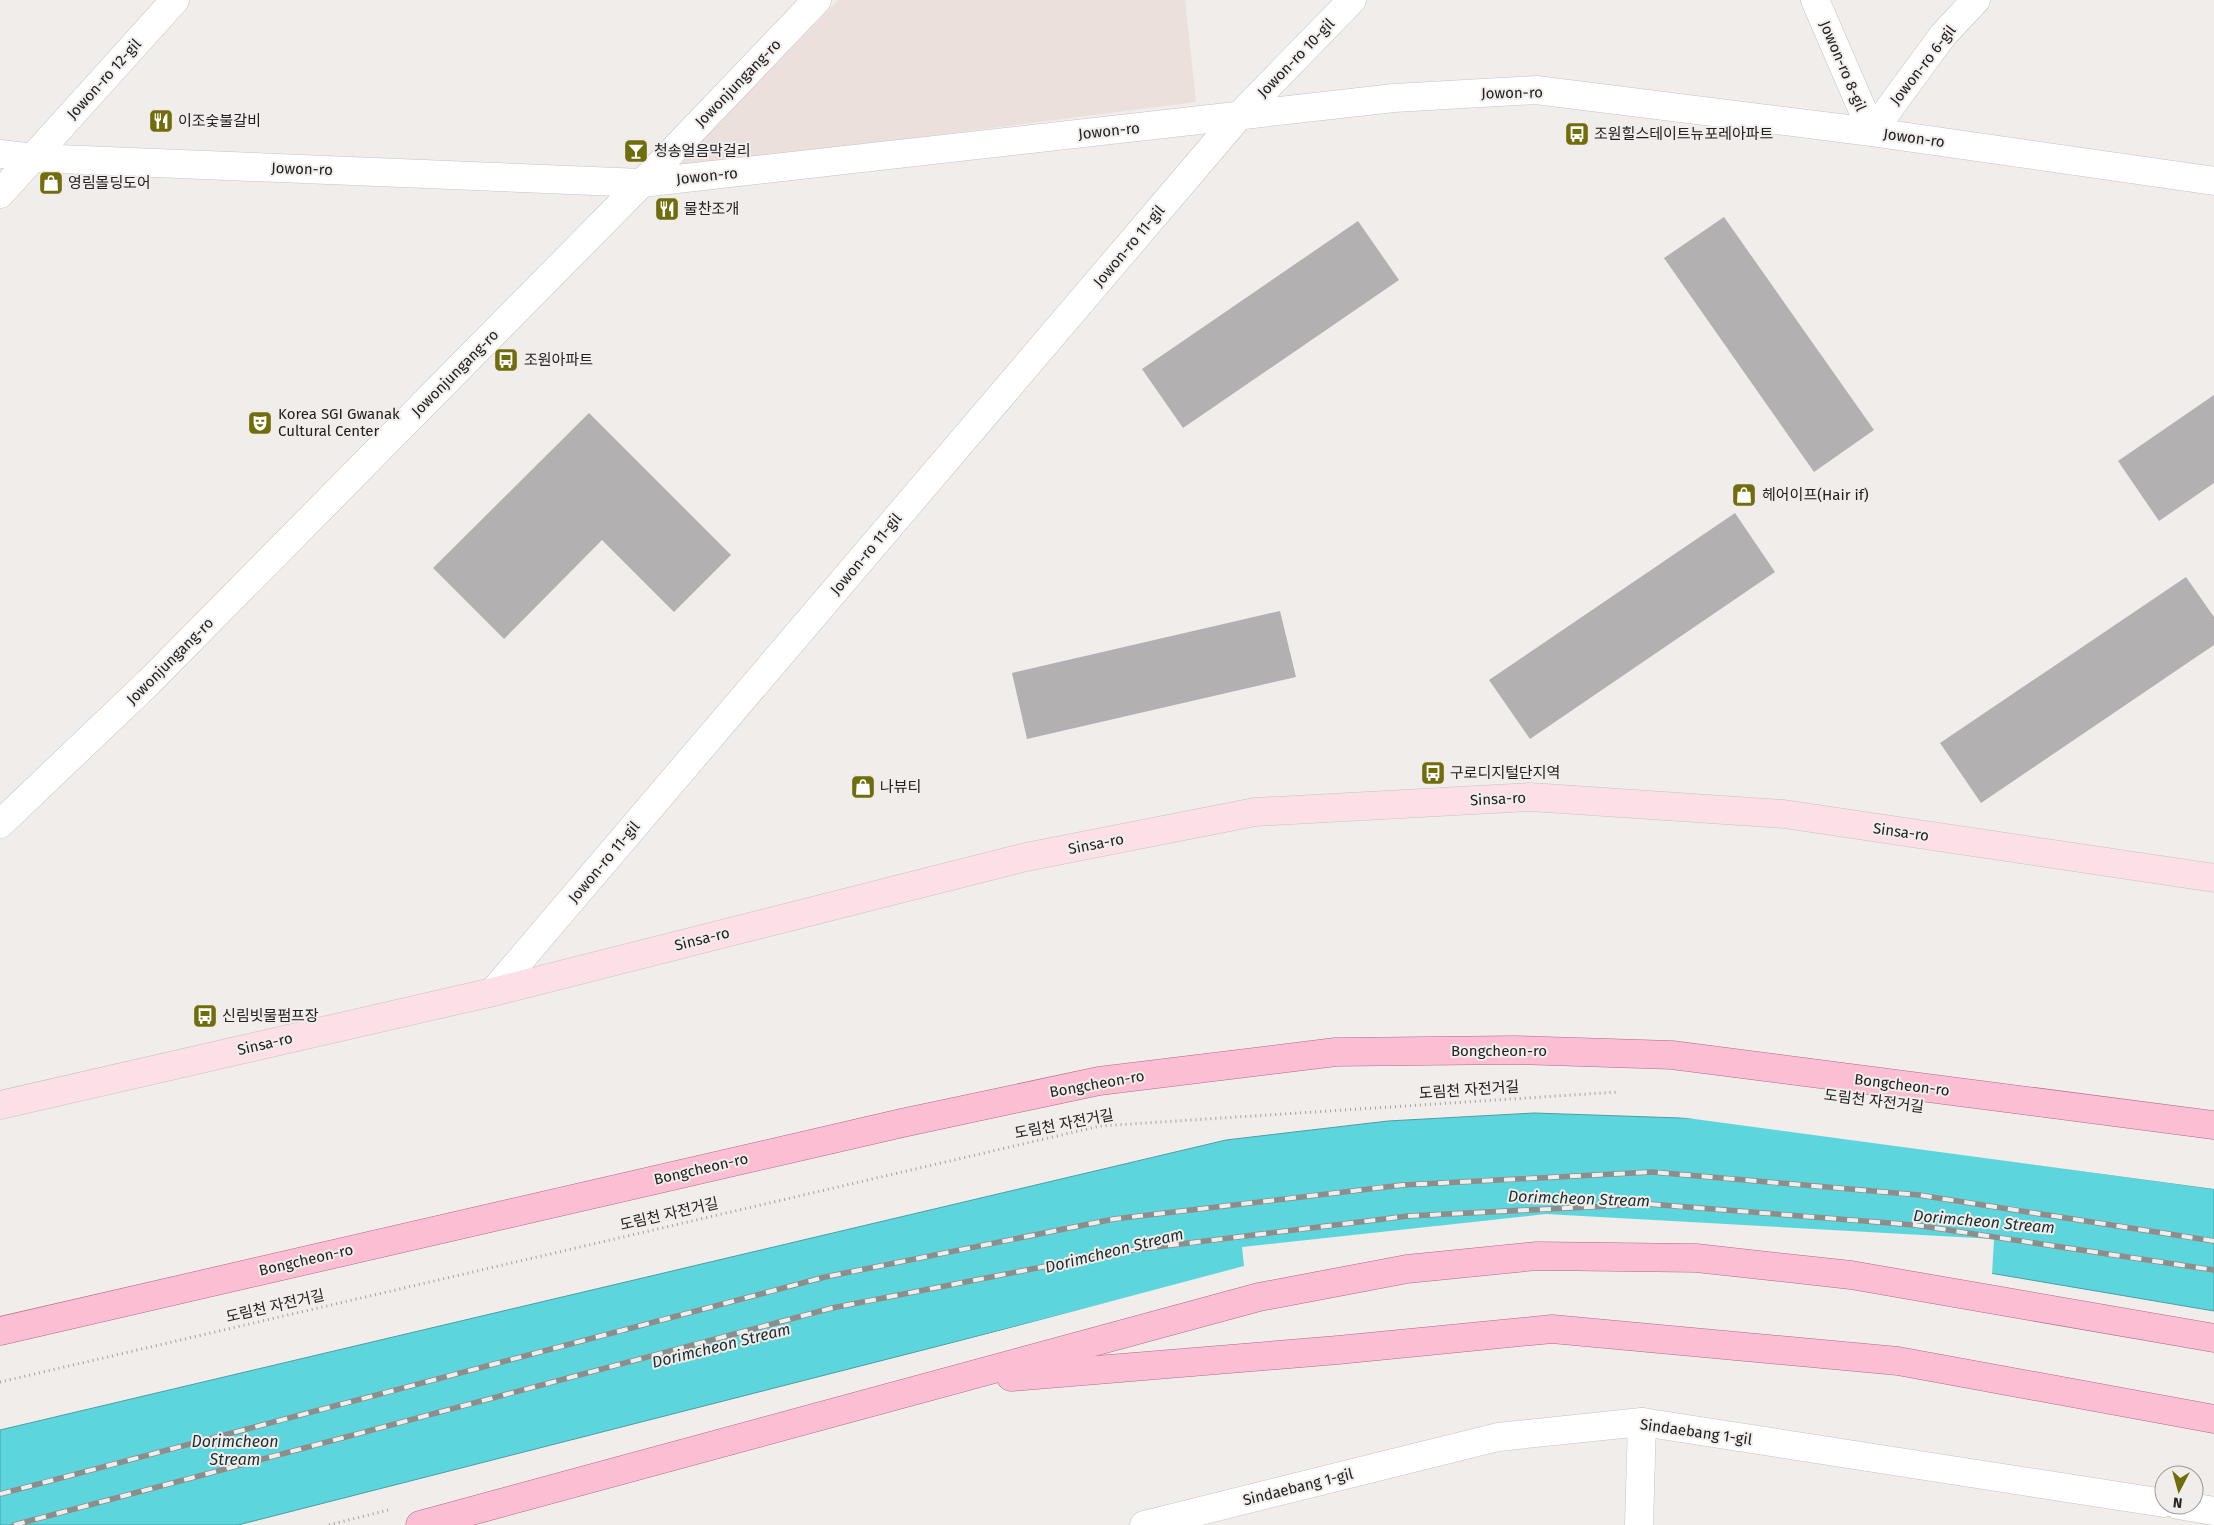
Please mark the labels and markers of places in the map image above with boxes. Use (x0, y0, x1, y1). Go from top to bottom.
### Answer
restaurant icon: 이조숯불갈비 (148, 108, 174, 134)
place label: 이조숯불갈비 (178, 112, 261, 130)
bus stop icon: 조원힐스테이트뉴포레아파트 (1564, 121, 1590, 147)
place label: 조원힐스테이트뉴포레아파트 (1594, 125, 1774, 143)
bar icon: 청송얼음막걸리 (623, 138, 649, 164)
place label: 청송얼음막걸리 (654, 142, 751, 160)
shop icon: 영림몰딩도어 (38, 170, 64, 196)
place label: 영림몰딩도어 (68, 174, 151, 192)
restaurant icon: 물찬조개 (654, 196, 680, 222)
place label: 물찬조개 (684, 200, 739, 218)
bus stop icon: 조원아파트 (493, 347, 519, 373)
place label: 조원아파트 (524, 351, 593, 369)
place label: Korea SGI Gwanak Cultural Center (278, 405, 400, 440)
theatre icon: Korea SGI Gwanak Cultural Center (247, 410, 273, 436)
shop icon: 헤어이프(Hair if) (1731, 482, 1757, 508)
place label: 헤어이프(Hair if) (1762, 486, 1869, 504)
bus stop icon: 구로디지털단지역 (1420, 760, 1446, 786)
place label: 구로디지털단지역 (1450, 764, 1560, 782)
shop icon: 나뷰티 (850, 774, 876, 800)
place label: 나뷰티 (880, 778, 921, 796)
bus stop icon: 신림빗물펌프장 (192, 1003, 218, 1029)
place label: 신림빗물펌프장 (222, 1007, 319, 1025)

